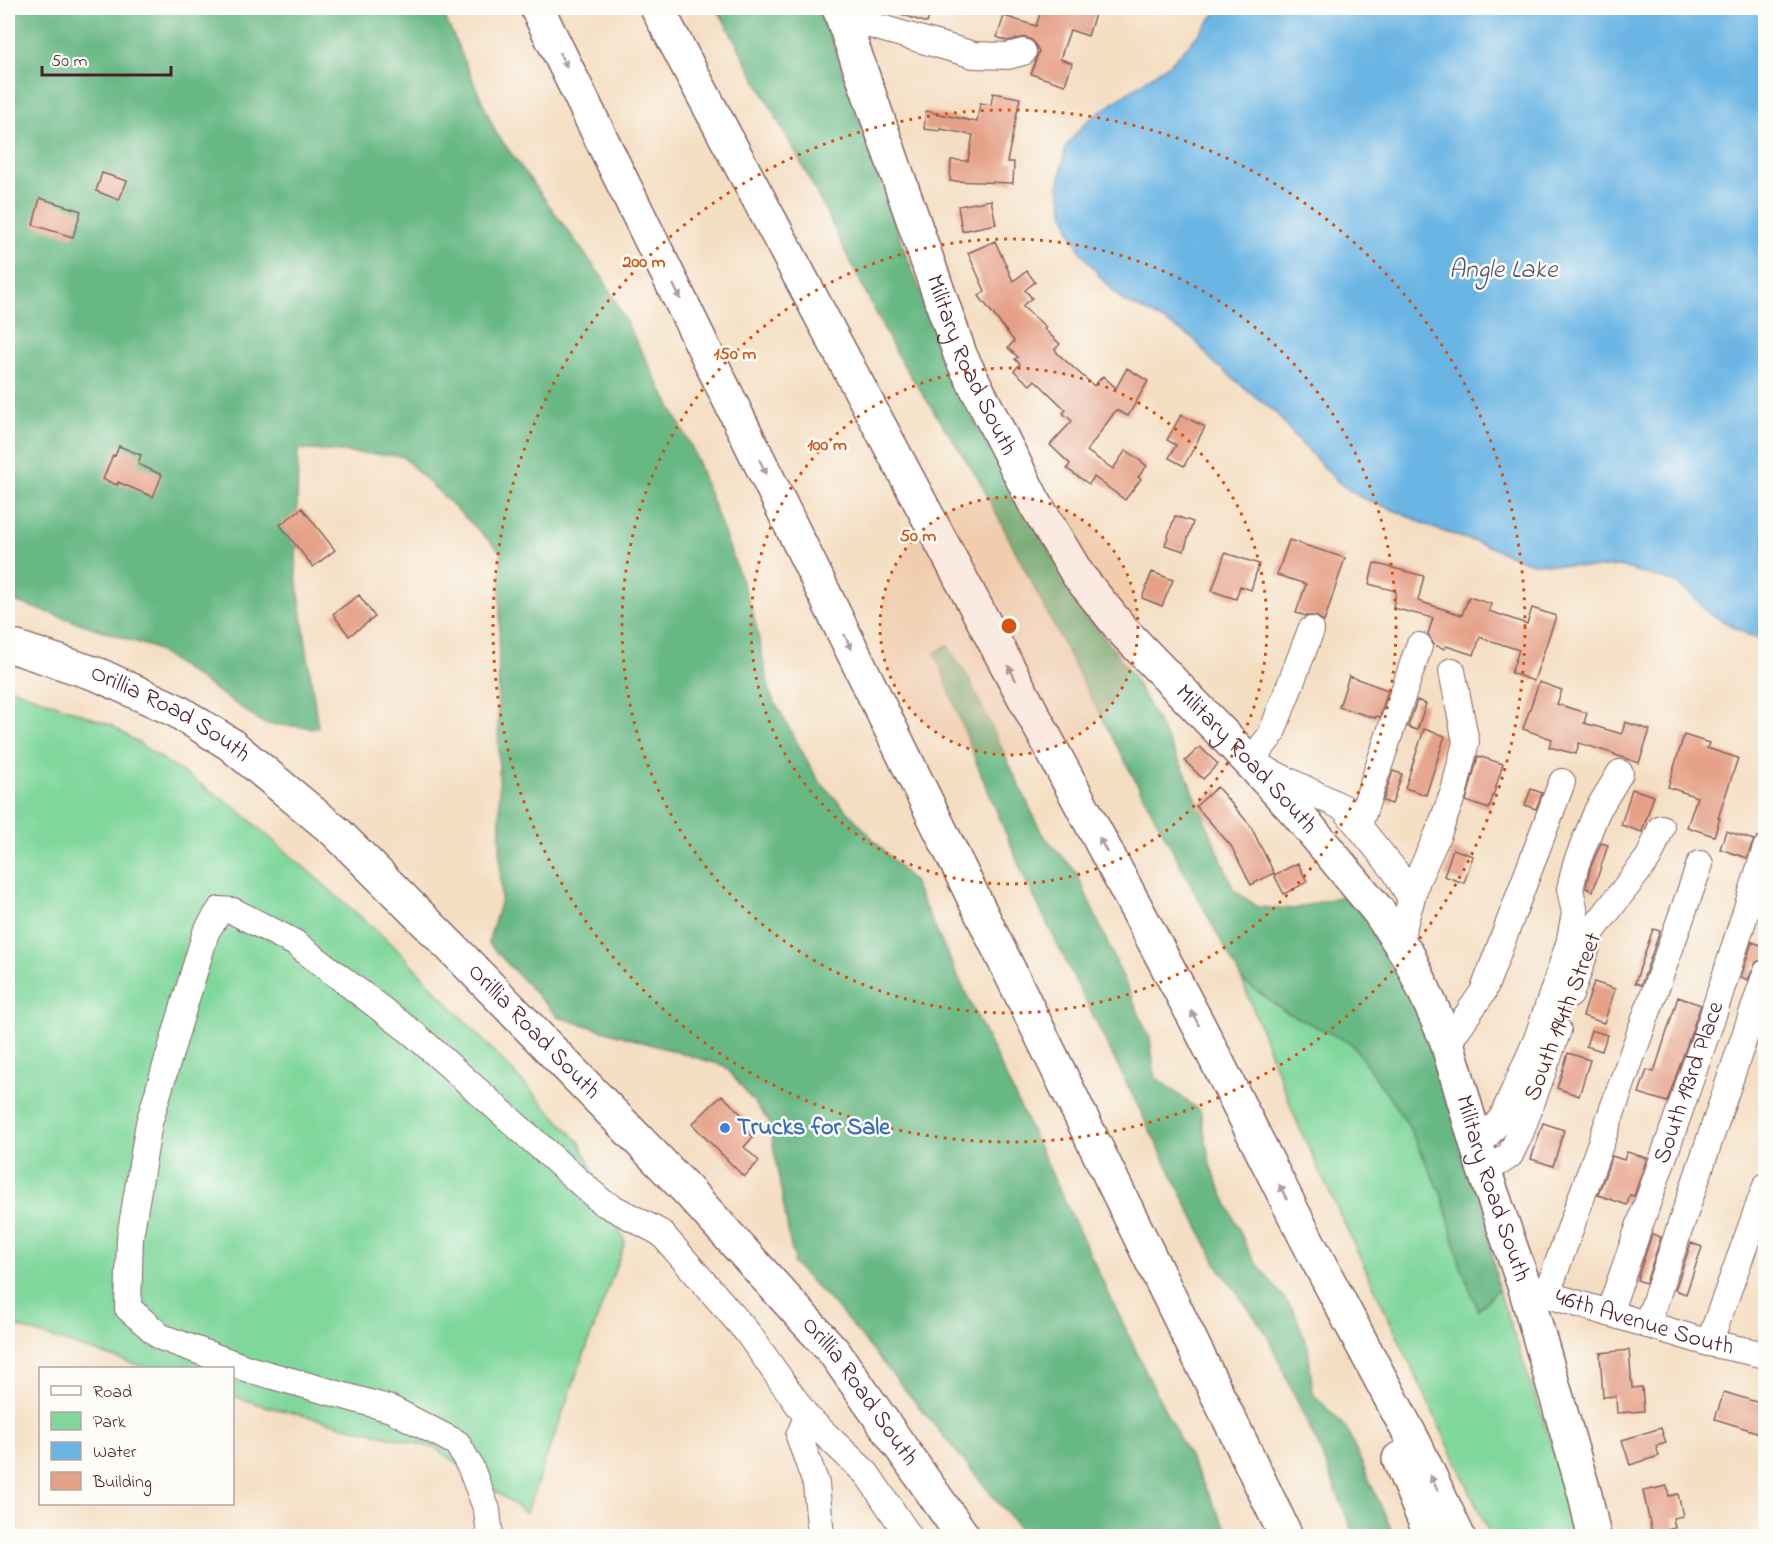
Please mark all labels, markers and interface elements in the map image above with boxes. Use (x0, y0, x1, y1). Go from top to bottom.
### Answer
scale bar (42, 39, 171, 77)
text: 50 m (51, 49, 88, 75)
one-way arrow (558, 52, 568, 69)
text: 200 m (622, 250, 666, 276)
water label: Angle Lake (1449, 252, 1559, 290)
street label: Military Road South (916, 270, 1025, 462)
one-way arrow (672, 283, 681, 300)
text: 150 m (714, 342, 756, 368)
text: 100 m (807, 433, 847, 459)
one-way arrow (758, 458, 767, 475)
text: 50 m (900, 524, 936, 550)
centre of rings (999, 616, 1019, 636)
one-way arrow (844, 633, 853, 650)
street label: Orillia Road South (86, 656, 258, 771)
one-way arrow (1007, 665, 1017, 682)
street label: Military Road South (1167, 677, 1325, 842)
one-way arrow (1099, 837, 1108, 854)
street label: South 194th Street (1516, 928, 1612, 1106)
street label: Orillia Road South (459, 956, 608, 1108)
street label: South 193rd Place (1645, 997, 1734, 1169)
one-way arrow (1190, 1009, 1200, 1026)
street label: Military Road South (1446, 1091, 1539, 1287)
place label: Trucks for Sale (737, 1111, 891, 1146)
marker: Trucks for Sale (718, 1121, 732, 1135)
one-way arrow (1278, 1183, 1288, 1200)
street label: 46th Avenue South (1551, 1280, 1737, 1365)
street label: Orillia Road South (793, 1309, 926, 1473)
legend (39, 1367, 234, 1505)
text: Road (93, 1380, 132, 1406)
text: Park (93, 1410, 126, 1436)
text: Water (93, 1440, 137, 1466)
text: Building (92, 1470, 152, 1497)
one-way arrow (1429, 1475, 1438, 1492)

